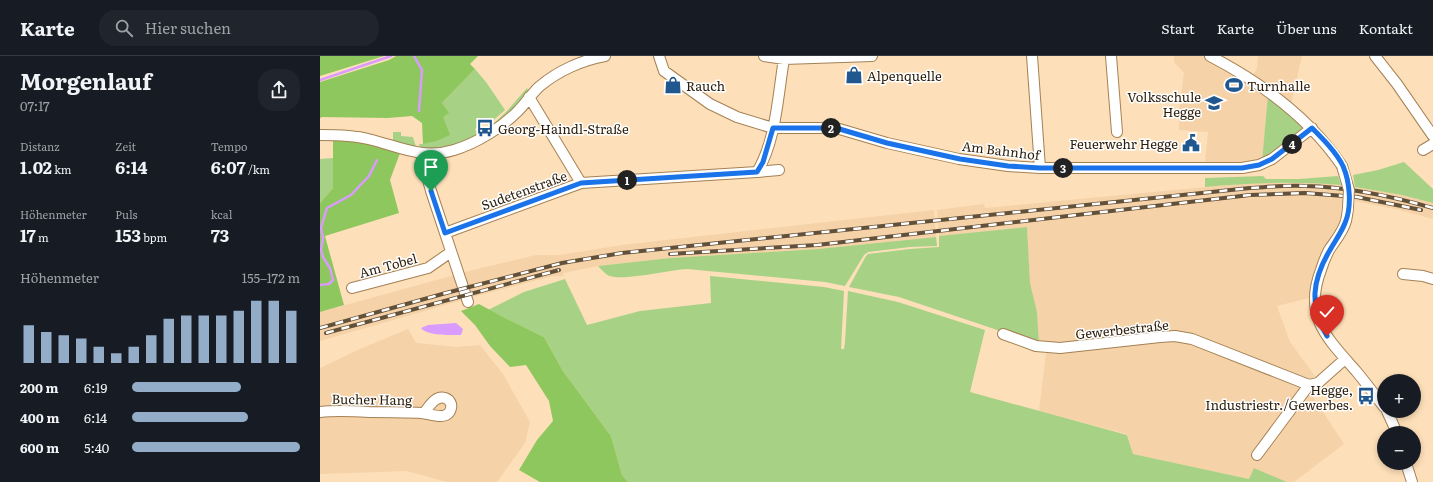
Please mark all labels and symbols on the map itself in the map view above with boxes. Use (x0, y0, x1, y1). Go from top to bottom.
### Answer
shop icon: Alpenquelle (844, 65, 864, 85)
place label: Alpenquelle (867, 66, 942, 85)
shop icon: Rauch (663, 75, 683, 95)
sports icon: Turnhalle (1224, 75, 1244, 95)
place label: Rauch (686, 76, 726, 95)
place label: Turnhalle (1247, 76, 1311, 95)
place label: Volksschule Hegge (1127, 87, 1201, 121)
school or university icon: Volksschule Hegge (1204, 93, 1224, 113)
bus stop icon: Georg-Haindl-Straße (475, 118, 495, 138)
pin: 2 (821, 118, 841, 138)
place label: Georg-Haindl-Straße (498, 119, 629, 138)
public building icon: Feuerwehr Hegge (1181, 133, 1201, 153)
place label: Feuerwehr Hegge (1070, 134, 1178, 153)
pin: 4 (1282, 134, 1302, 154)
street label: Am Bahnhof (961, 136, 1042, 164)
pin (414, 150, 448, 191)
pin: 3 (1053, 158, 1073, 178)
street label: Sudetenstraße (478, 166, 570, 214)
pin: 1 (617, 170, 637, 190)
street label: Am Tobel (357, 248, 420, 282)
pin (1310, 295, 1344, 336)
street label: Gewerbestraße (1074, 315, 1170, 343)
place label: Hegge, Industriestr./Gewerbes. (1205, 380, 1353, 414)
bus stop icon: Hegge, Industriestr./Gewerbes. (1356, 386, 1376, 406)
street label: Bucher Hang (331, 389, 413, 409)

